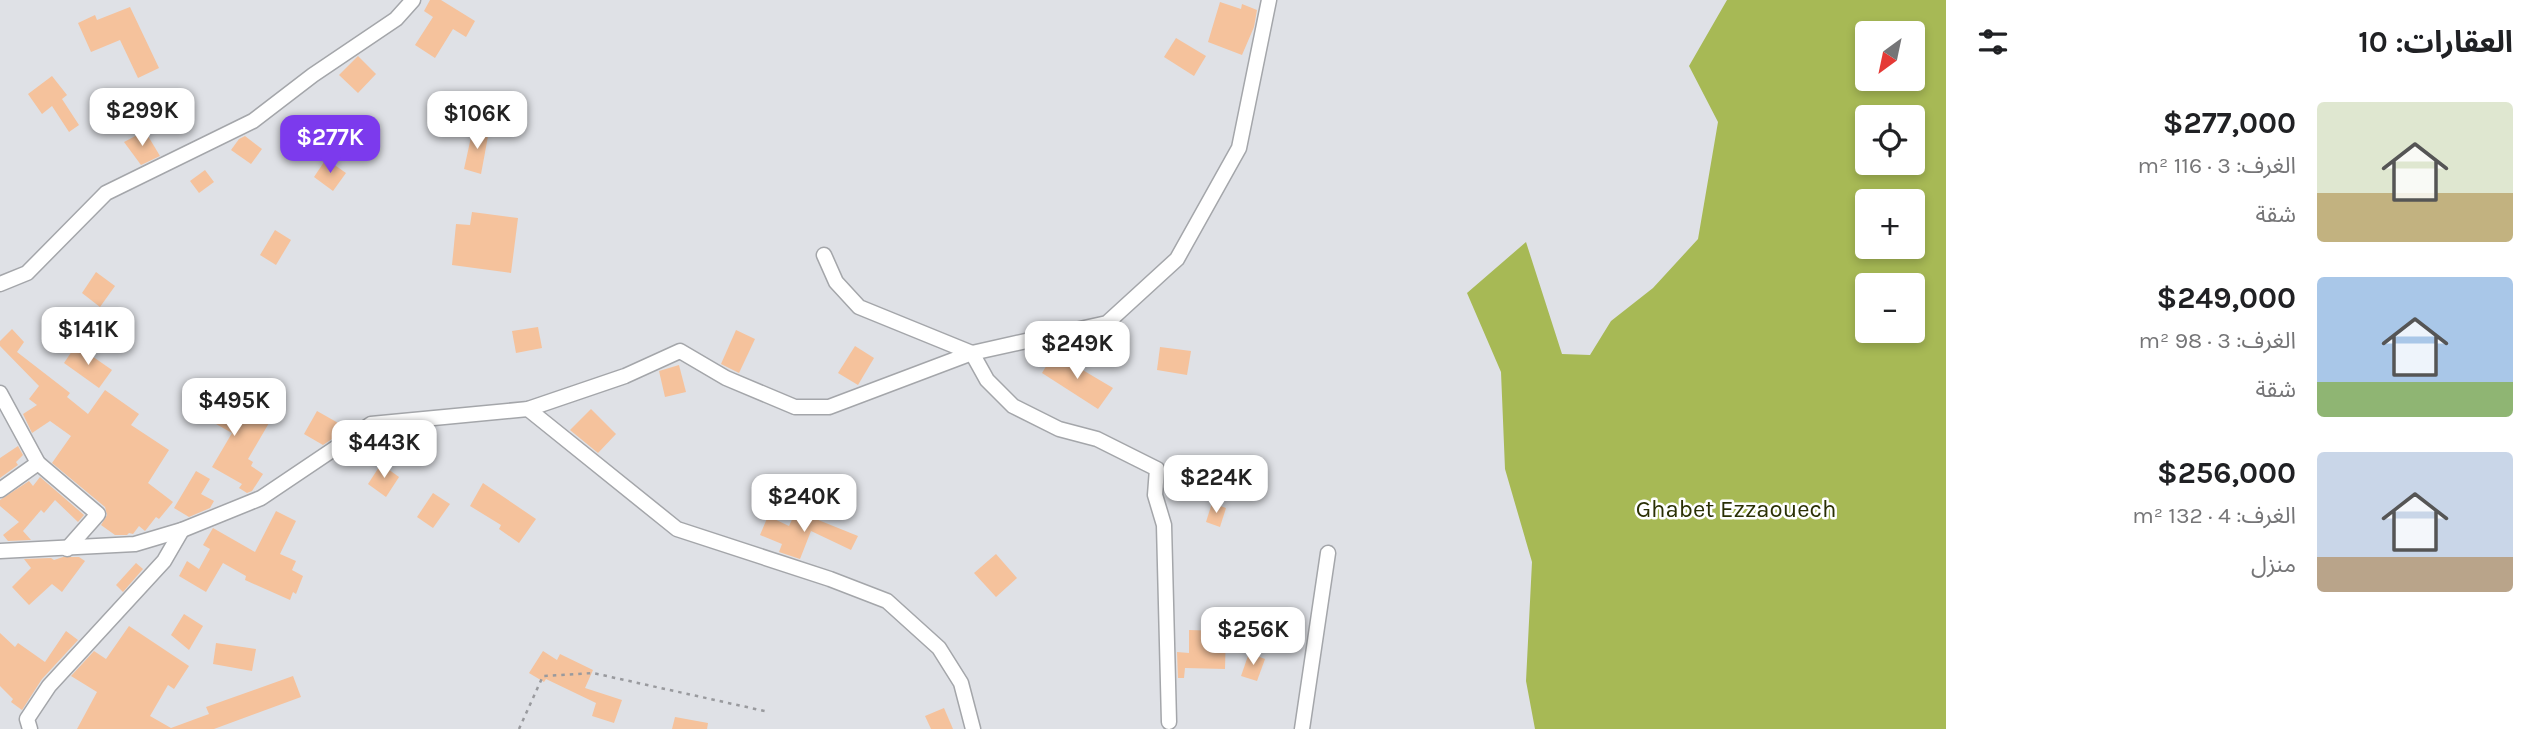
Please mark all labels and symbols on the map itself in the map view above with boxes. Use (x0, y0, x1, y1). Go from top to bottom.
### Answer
north arrow (1855, 21, 1925, 91)
pin: $299K (93, 88, 191, 148)
pin: $106K (428, 92, 526, 151)
pin: $277K (281, 116, 379, 175)
pin: $141K (39, 308, 137, 367)
pin: $249K (1028, 322, 1126, 381)
pin: $495K (185, 378, 283, 438)
pin: $443K (335, 420, 433, 480)
pin: $224K (1167, 456, 1265, 515)
pin: $240K (755, 475, 853, 534)
park label: Ghabet Ezzaouech (1636, 495, 1836, 523)
pin: $256K (1204, 608, 1302, 667)

